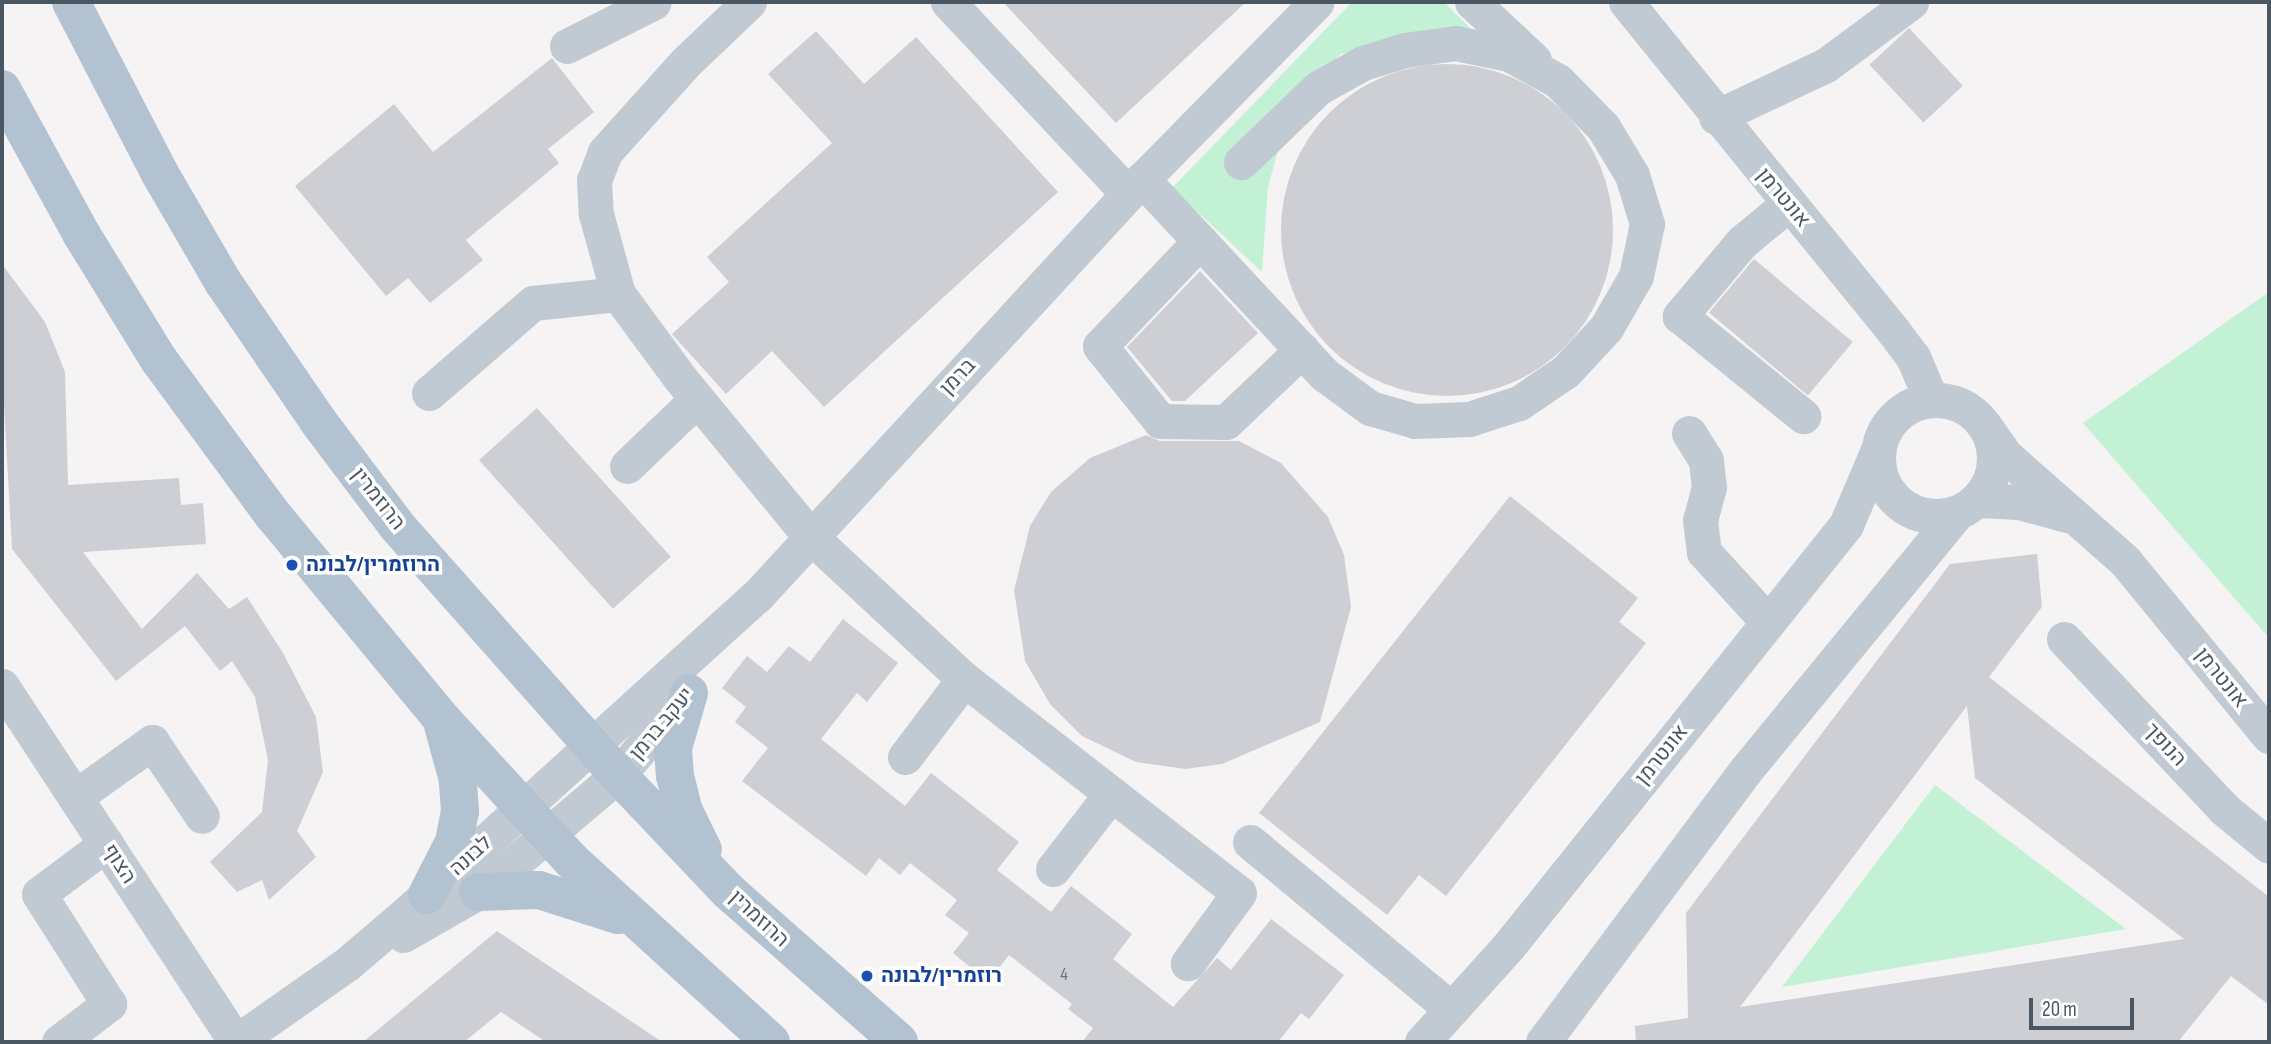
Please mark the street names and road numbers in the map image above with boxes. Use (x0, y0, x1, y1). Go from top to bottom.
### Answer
street label: אונטרמן (1751, 163, 1815, 233)
street label: ברמן (935, 354, 981, 400)
street label: הרוזמרין (346, 463, 410, 535)
street label: אונטרמן (2189, 643, 2253, 713)
street label: יעקב ברמן (624, 683, 700, 765)
street label: הנופך (2139, 718, 2191, 772)
street label: אונטרמן (1630, 720, 1694, 790)
street label: לבונה (445, 831, 497, 881)
street label: הצוף (97, 839, 141, 889)
street label: הרוזמרין (724, 885, 794, 953)

